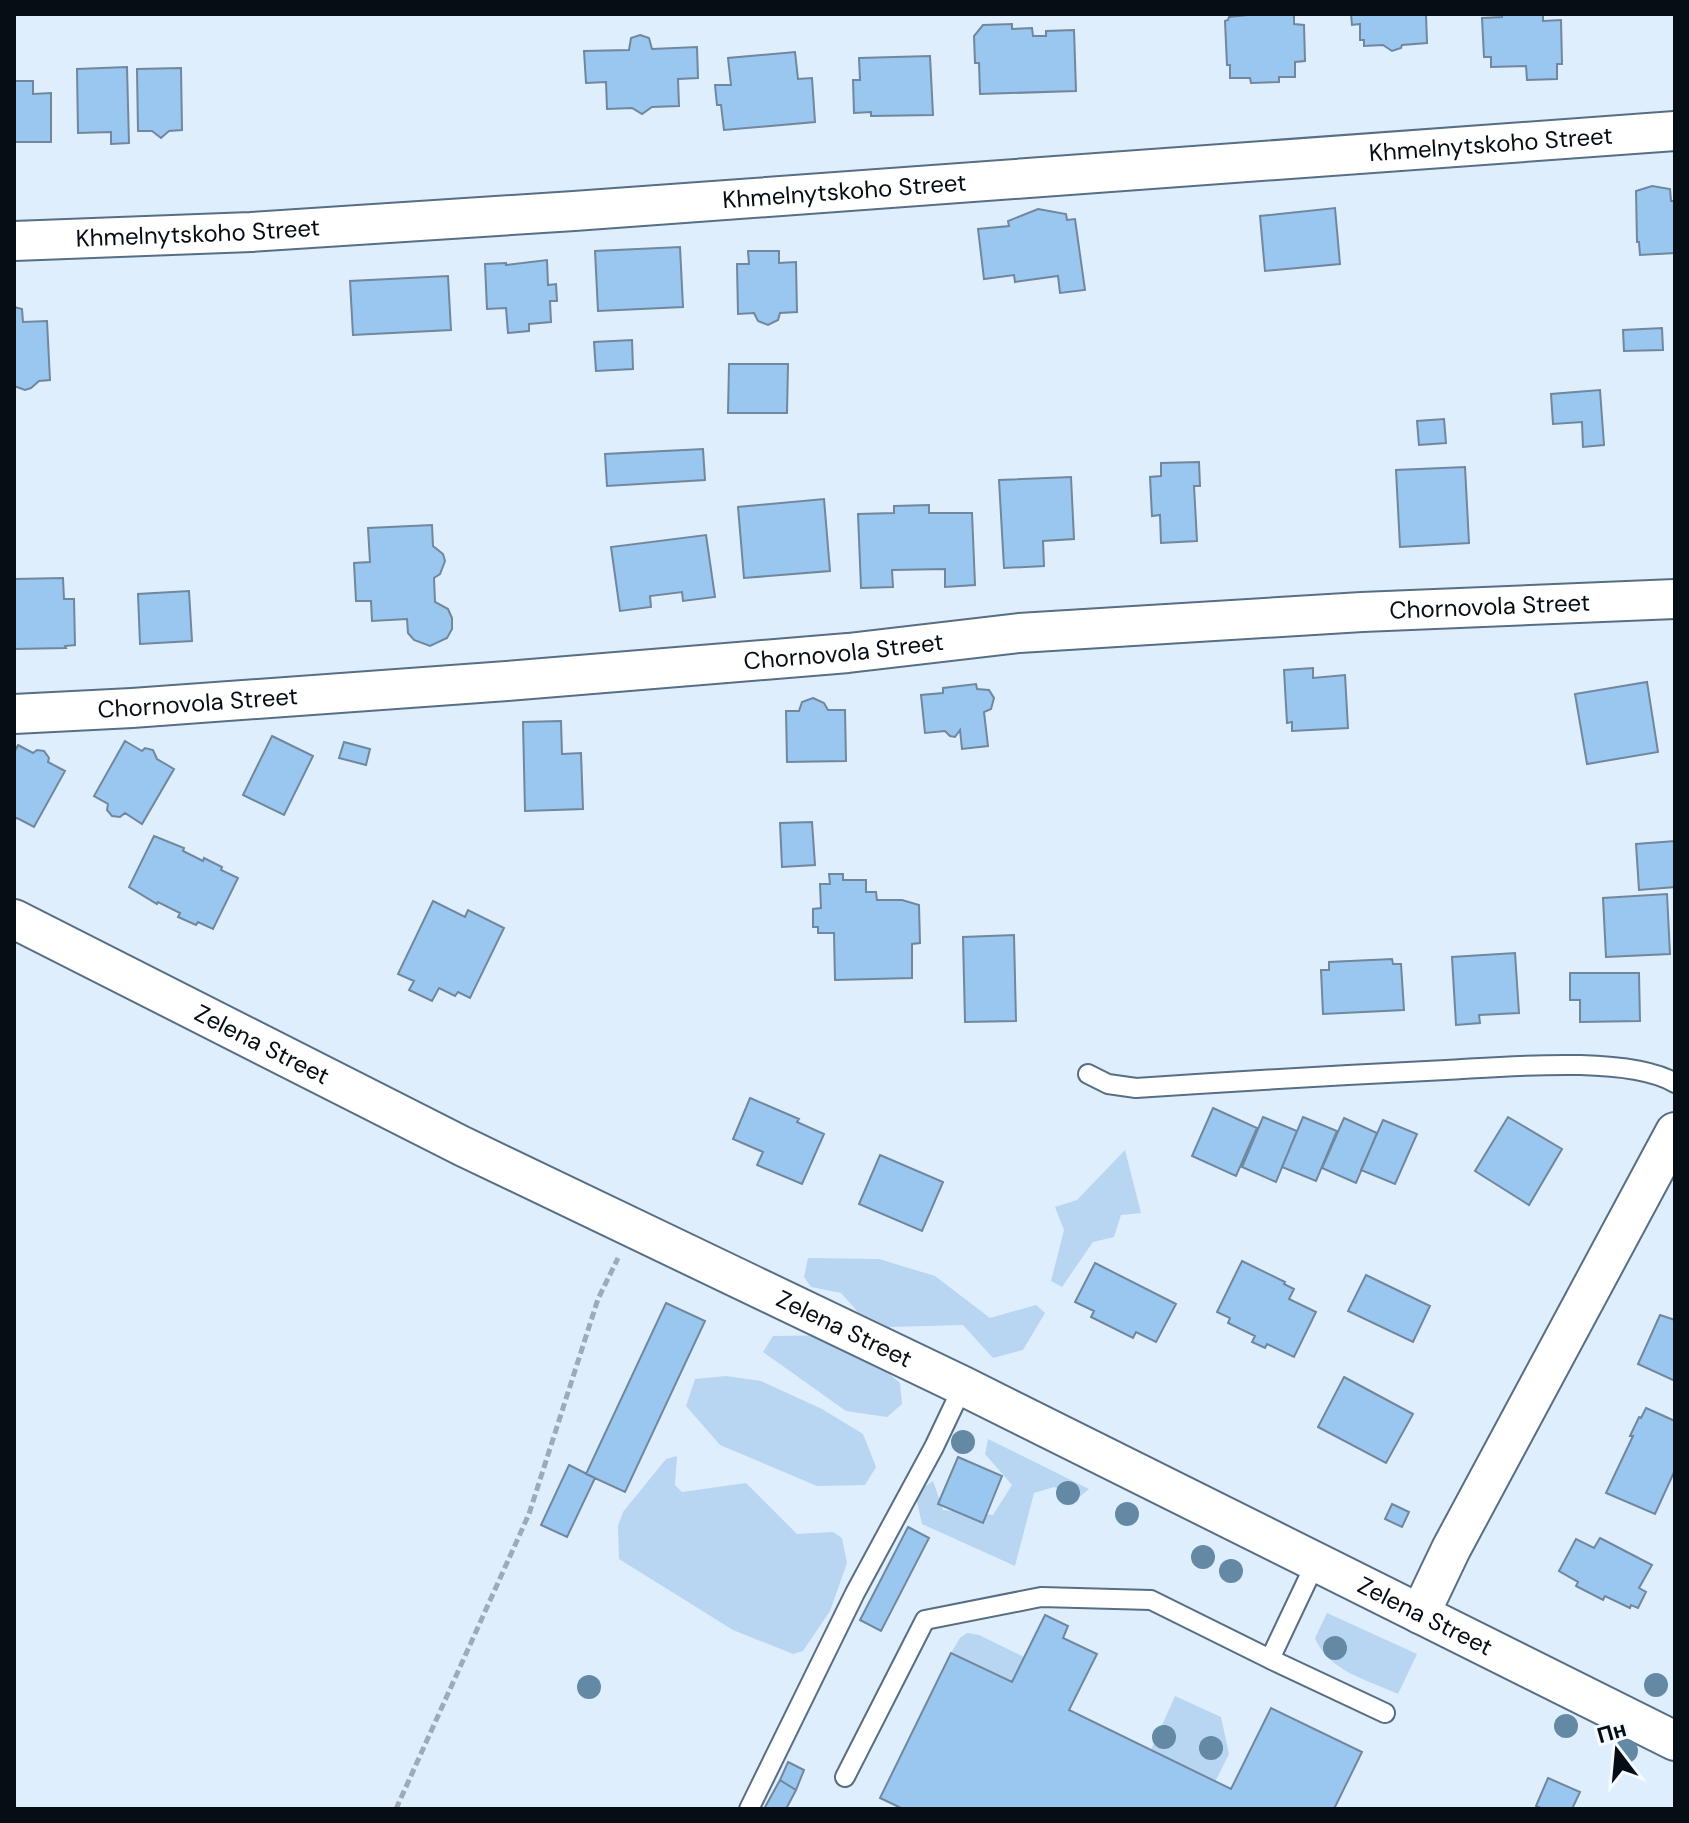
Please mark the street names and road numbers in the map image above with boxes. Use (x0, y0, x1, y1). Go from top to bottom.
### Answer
street label: Khmelnytskoho Street (1368, 120, 1614, 168)
street label: Khmelnytskoho Street (721, 167, 967, 215)
street label: Khmelnytskoho Street (75, 212, 321, 254)
street label: Chornovola Street (1389, 587, 1591, 626)
street label: Chornovola Street (742, 626, 945, 677)
street label: Chornovola Street (97, 680, 299, 725)
street label: Zelena Street (190, 997, 335, 1091)
street label: Zelena Street (771, 1283, 917, 1374)
street label: Zelena Street (1353, 1569, 1498, 1663)

